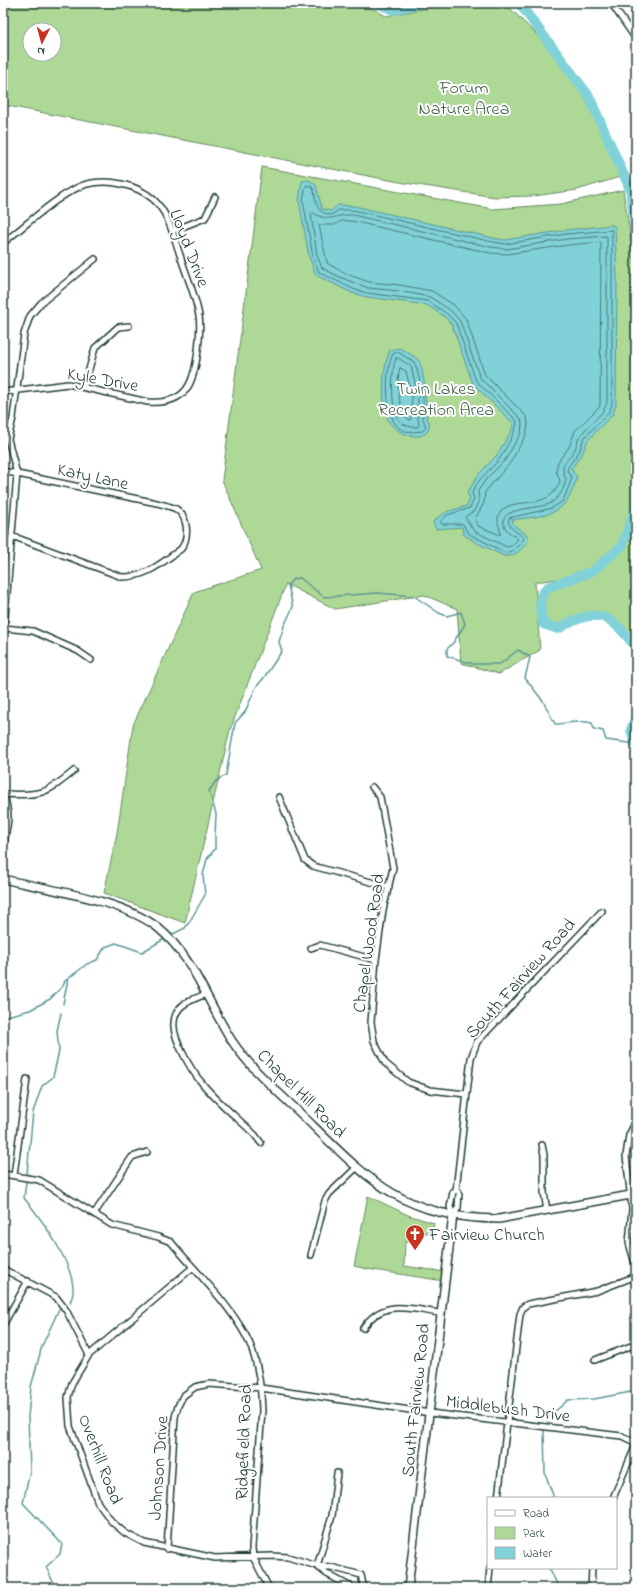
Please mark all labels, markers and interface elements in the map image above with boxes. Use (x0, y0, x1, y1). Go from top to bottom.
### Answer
north arrow (22, 22, 62, 62)
text: N (37, 43, 46, 59)
park label: Forum Nature Area (419, 76, 509, 123)
street label: Lloyd Drive (161, 206, 215, 292)
street label: Kyle Drive (65, 362, 141, 400)
park label: Twin Lakes Recreation Area (378, 377, 494, 424)
street label: Katy Lane (55, 458, 132, 498)
street label: Chapel Wood Road (347, 872, 393, 1014)
street label: South Fairview Road (460, 913, 583, 1045)
street label: Chapel Hill Road (250, 1044, 351, 1145)
church icon: Fairview Church (404, 1223, 426, 1251)
place label: Fairview Church (428, 1223, 545, 1249)
street label: South Fairview Road (396, 1322, 438, 1478)
street label: Ridgefield Road (230, 1384, 261, 1500)
street label: Middlebush Drive (444, 1389, 572, 1431)
street label: Overhill Road (70, 1411, 128, 1508)
street label: Johnson Drive (143, 1414, 177, 1521)
legend (487, 1497, 617, 1569)
text: Road (523, 1505, 549, 1523)
text: Park (523, 1525, 545, 1543)
text: Water (523, 1545, 552, 1563)

